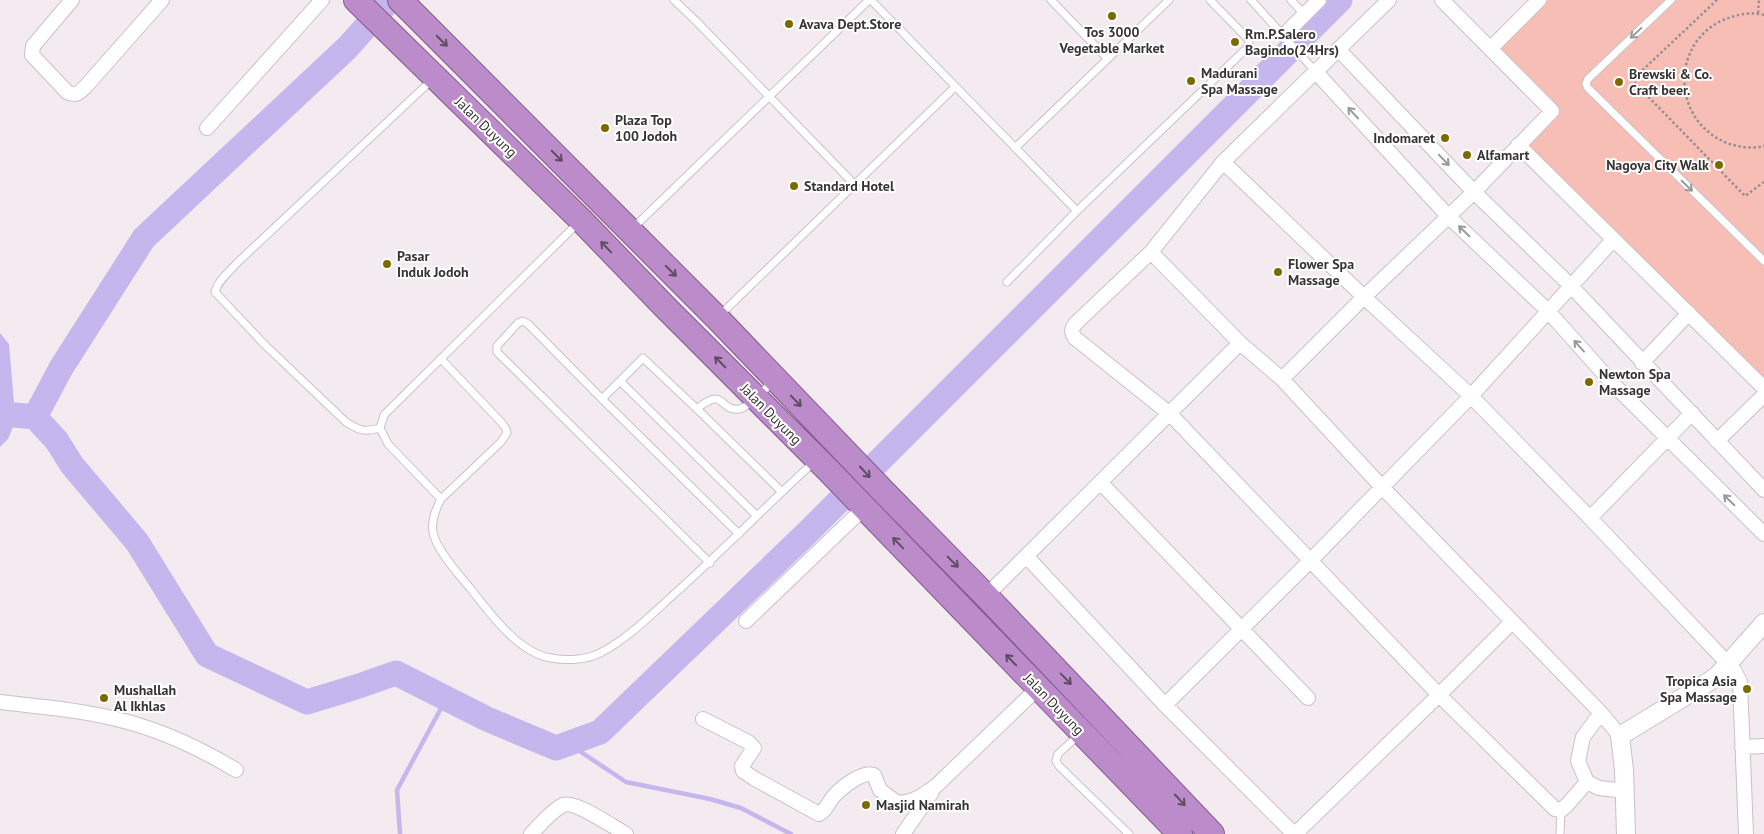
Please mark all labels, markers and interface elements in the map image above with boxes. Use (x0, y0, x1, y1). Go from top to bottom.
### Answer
marker: Tos 3000 Vegetable Market (1106, 10, 1118, 22)
place label: Avava Dept.Store (799, 15, 901, 33)
marker: Avava Dept.Store (783, 18, 795, 30)
place label: Tos 3000 Vegetable Market (1059, 23, 1165, 57)
place label: Rm.P.Salero Bagindo(24Hrs) (1245, 25, 1339, 59)
one-way arrow (1629, 27, 1642, 39)
one-way arrow (435, 35, 448, 47)
marker: Rm.P.Salero Bagindo(24Hrs) (1229, 36, 1241, 48)
place label: Madurani Spa Massage (1201, 64, 1278, 98)
place label: Brewski & Co. Craft beer. (1629, 65, 1712, 99)
marker: Madurani Spa Massage (1185, 75, 1197, 87)
marker: Brewski & Co. Craft beer. (1613, 76, 1625, 88)
street label: Jalan Duyung (450, 92, 521, 161)
one-way arrow (1347, 106, 1359, 119)
place label: Plaza Top 100 Jodoh (615, 111, 677, 145)
marker: Plaza Top 100 Jodoh (599, 122, 611, 134)
place label: Indomaret (1373, 129, 1435, 147)
marker: Indomaret (1439, 132, 1451, 144)
place label: Alfamart (1477, 146, 1530, 164)
marker: Alfamart (1461, 149, 1473, 161)
one-way arrow (551, 150, 563, 162)
one-way arrow (1438, 154, 1450, 166)
place label: Nagoya City Walk (1606, 156, 1709, 174)
marker: Nagoya City Walk (1713, 159, 1725, 171)
place label: Standard Hotel (804, 177, 895, 195)
one-way arrow (1681, 179, 1693, 192)
marker: Standard Hotel (788, 180, 800, 192)
one-way arrow (1458, 225, 1470, 237)
one-way arrow (600, 240, 612, 253)
place label: Pasar Induk Jodoh (397, 247, 469, 281)
place label: Flower Spa Massage (1288, 255, 1354, 289)
marker: Pasar Induk Jodoh (381, 258, 393, 270)
one-way arrow (665, 265, 677, 277)
marker: Flower Spa Massage (1272, 266, 1284, 278)
one-way arrow (1573, 339, 1585, 352)
one-way arrow (714, 356, 726, 369)
place label: Newton Spa Massage (1599, 365, 1671, 399)
marker: Newton Spa Massage (1583, 376, 1595, 388)
street label: Jalan Duyung (736, 379, 805, 448)
one-way arrow (790, 394, 802, 407)
one-way arrow (859, 466, 871, 478)
one-way arrow (1723, 494, 1735, 506)
one-way arrow (892, 536, 904, 549)
one-way arrow (947, 556, 959, 569)
one-way arrow (1005, 653, 1017, 666)
street label: Jalan Duyung (1019, 668, 1088, 739)
place label: Tropica Asia Spa Massage (1660, 672, 1737, 706)
one-way arrow (1060, 673, 1072, 686)
place label: Mushallah Al Ikhlas (114, 681, 176, 715)
marker: Tropica Asia Spa Massage (1741, 683, 1753, 695)
marker: Mushallah Al Ikhlas (98, 692, 110, 704)
one-way arrow (1174, 793, 1186, 806)
place label: Masjid Namirah (876, 796, 969, 814)
marker: Masjid Namirah (860, 799, 872, 811)

